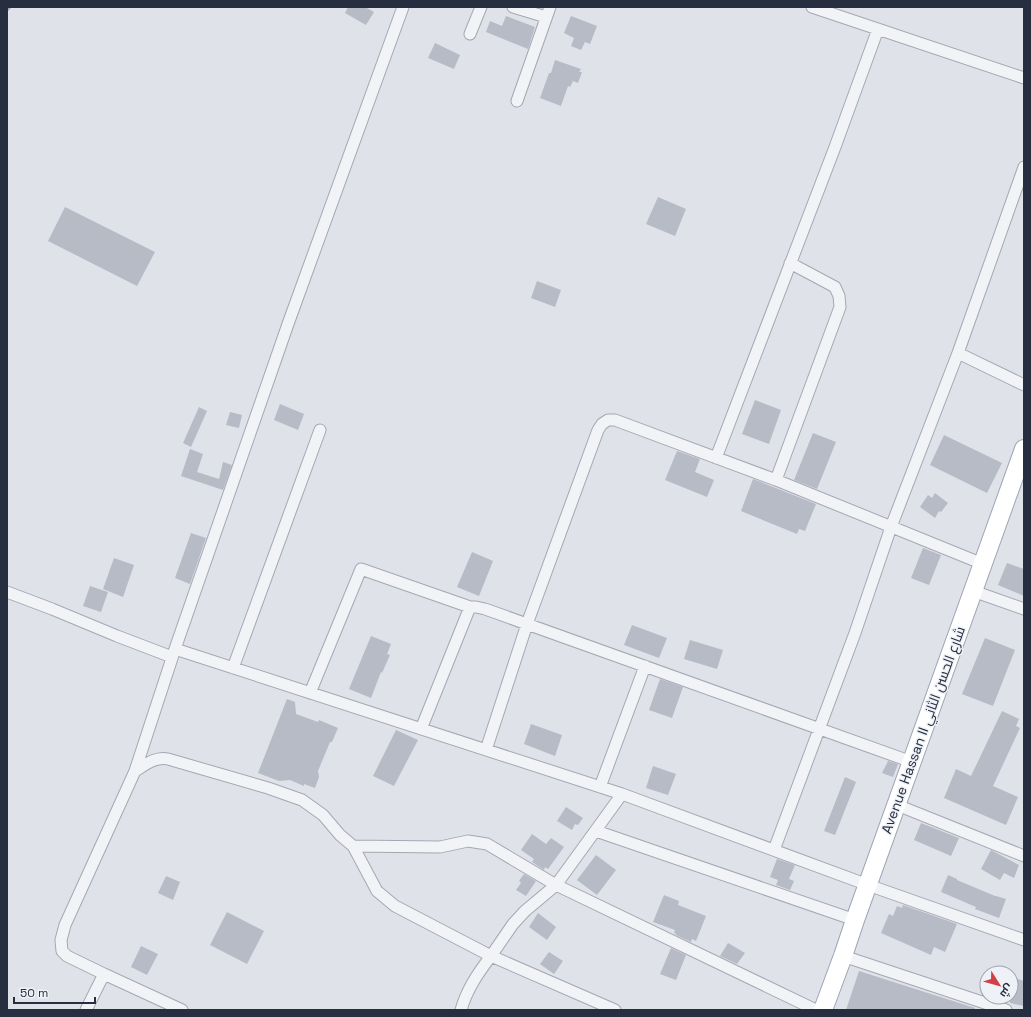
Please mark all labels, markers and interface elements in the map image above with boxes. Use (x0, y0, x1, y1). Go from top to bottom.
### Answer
street label: Avenue Hassan II شارع الحسن الثاني (877, 624, 972, 837)
north arrow (979, 965, 1019, 1005)
scale bar (14, 979, 95, 1005)
text: ش (997, 981, 1017, 1001)
text: 50 m (20, 985, 48, 1001)

